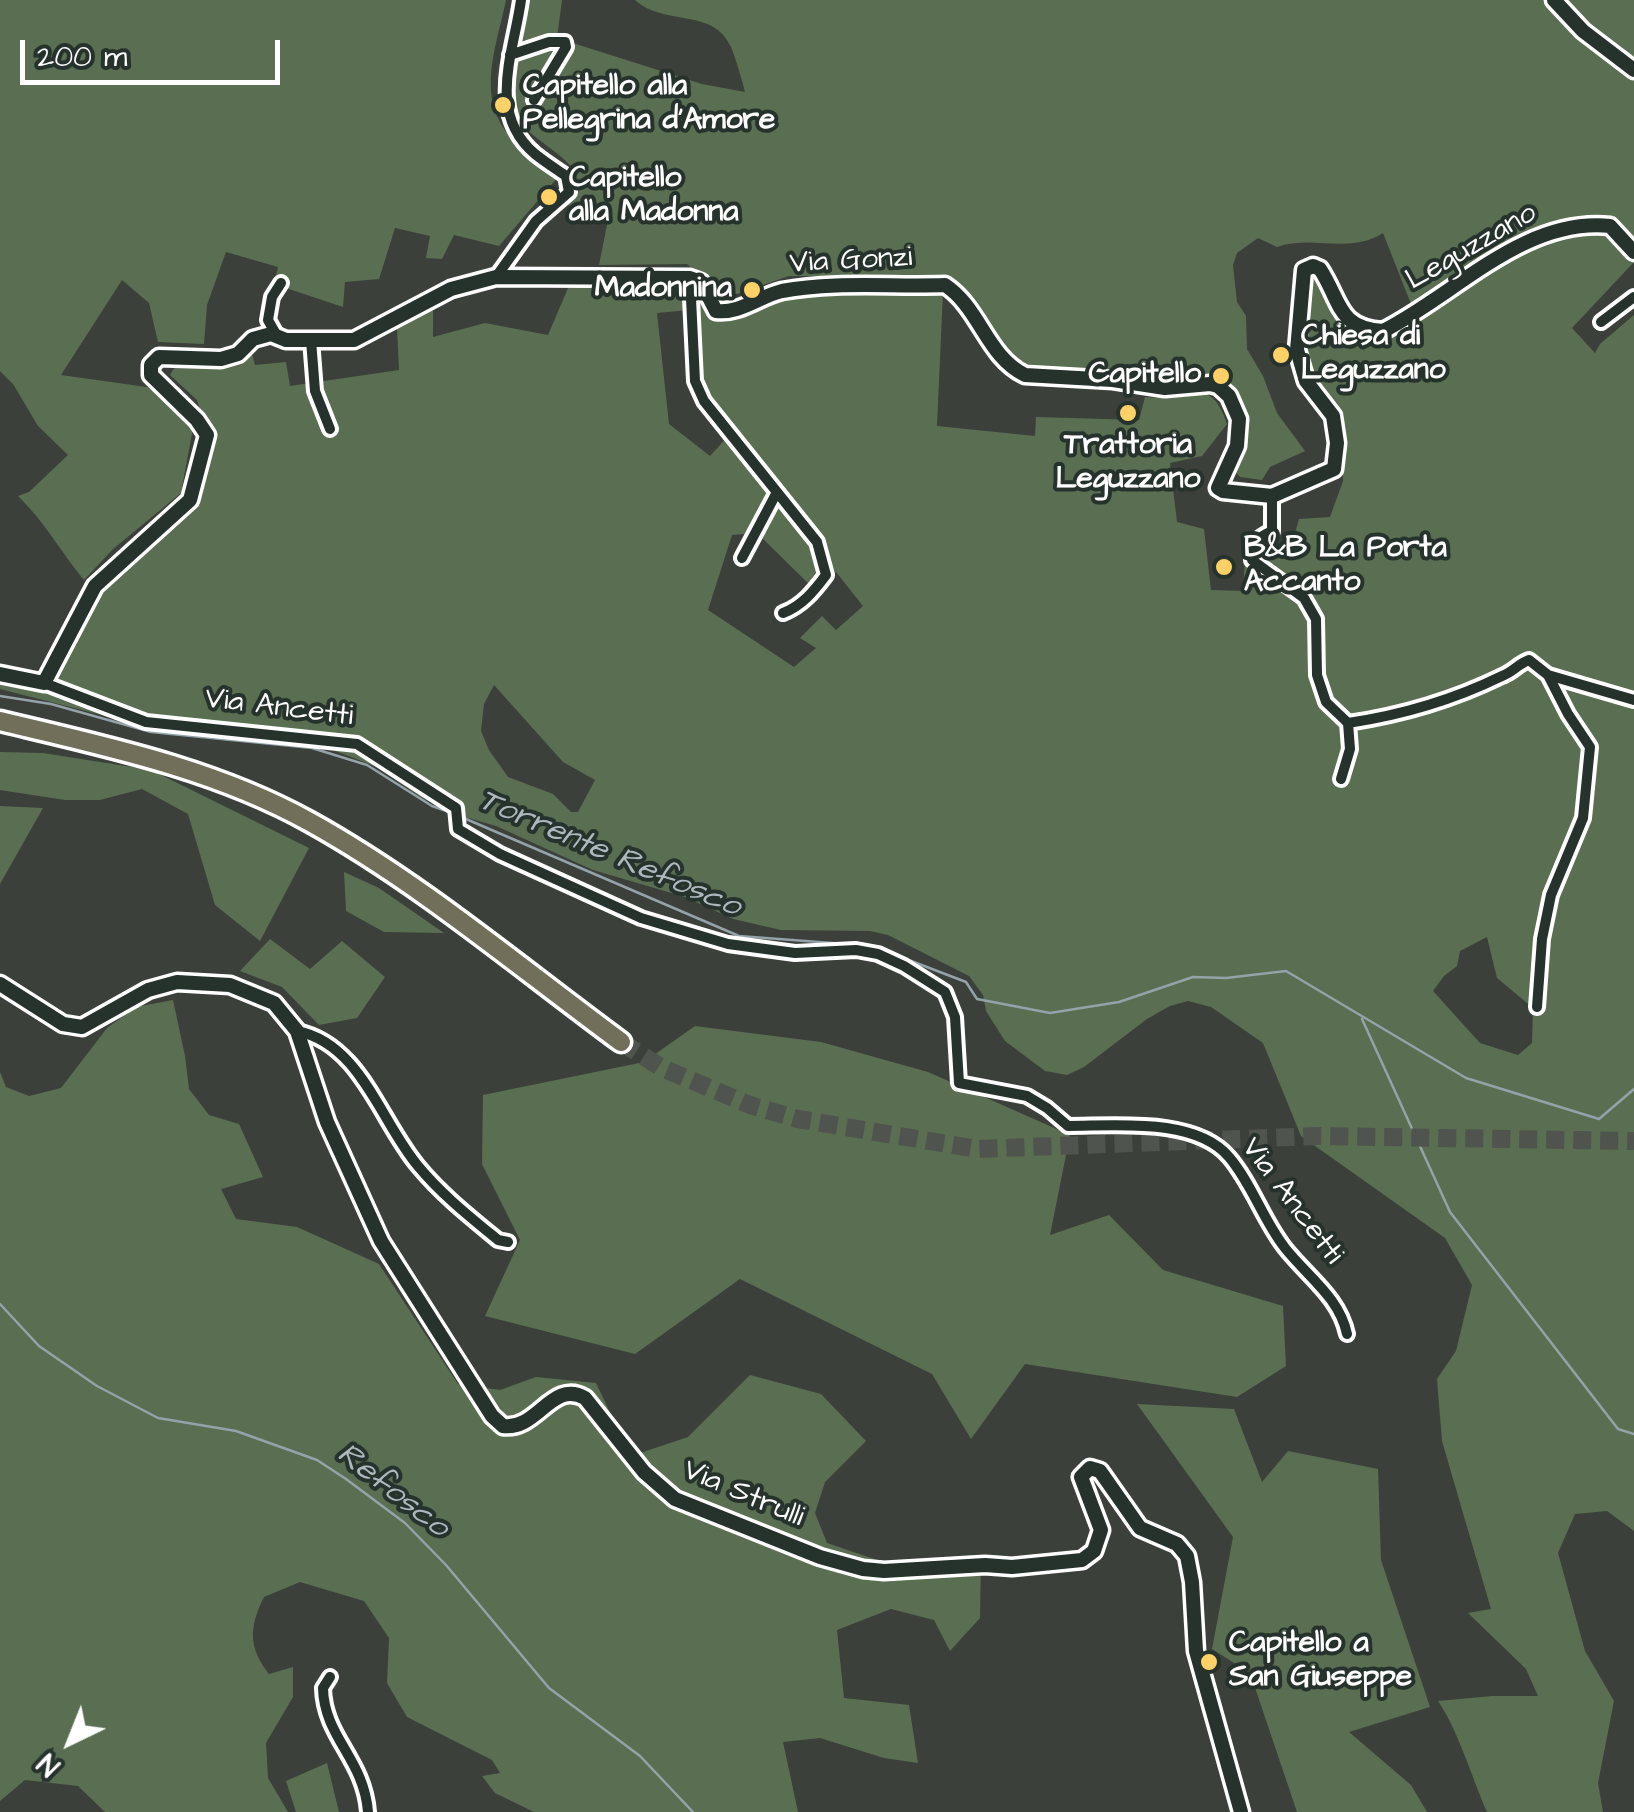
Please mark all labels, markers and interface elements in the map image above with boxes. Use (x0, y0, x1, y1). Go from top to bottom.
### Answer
scale bar (25, 20, 285, 82)
text: 200 m (37, 36, 127, 78)
place label: Capitello alla Pellegrina d'Amore (523, 70, 775, 140)
marker: Capitello alla Pellegrina d'Amore (492, 94, 514, 116)
place label: Capitello alla Madonna (569, 162, 739, 232)
marker: Capitello alla Madonna (538, 186, 560, 208)
street label: Leguzzano (1400, 196, 1544, 300)
street label: Via Gonzi (789, 241, 913, 283)
place label: Madonnina (595, 272, 732, 308)
marker: Madonnina (741, 279, 763, 301)
place label: Chiesa di Leguzzano (1301, 320, 1446, 390)
marker: Chiesa di Leguzzano (1270, 344, 1292, 366)
place label: Capitello (1089, 358, 1201, 394)
marker: Capitello (1210, 365, 1232, 387)
marker: Trattoria Leguzzano (1117, 402, 1139, 424)
place label: Trattoria Leguzzano (1056, 429, 1200, 500)
place label: B&B La Porta Accanto (1244, 532, 1447, 602)
marker: B&B La Porta Accanto (1213, 556, 1235, 578)
street label: Via Ancetti (203, 682, 355, 736)
water label: Torrente Refosco (472, 782, 746, 928)
street label: Via Ancetti (1232, 1132, 1350, 1272)
water label: Refosco (328, 1436, 456, 1548)
street label: Via Strulli (677, 1453, 809, 1537)
place label: Capitello a San Giuseppe (1229, 1627, 1412, 1698)
marker: Capitello a San Giuseppe (1198, 1651, 1220, 1673)
north arrow (20, 1692, 120, 1792)
text: N (29, 1744, 69, 1785)

